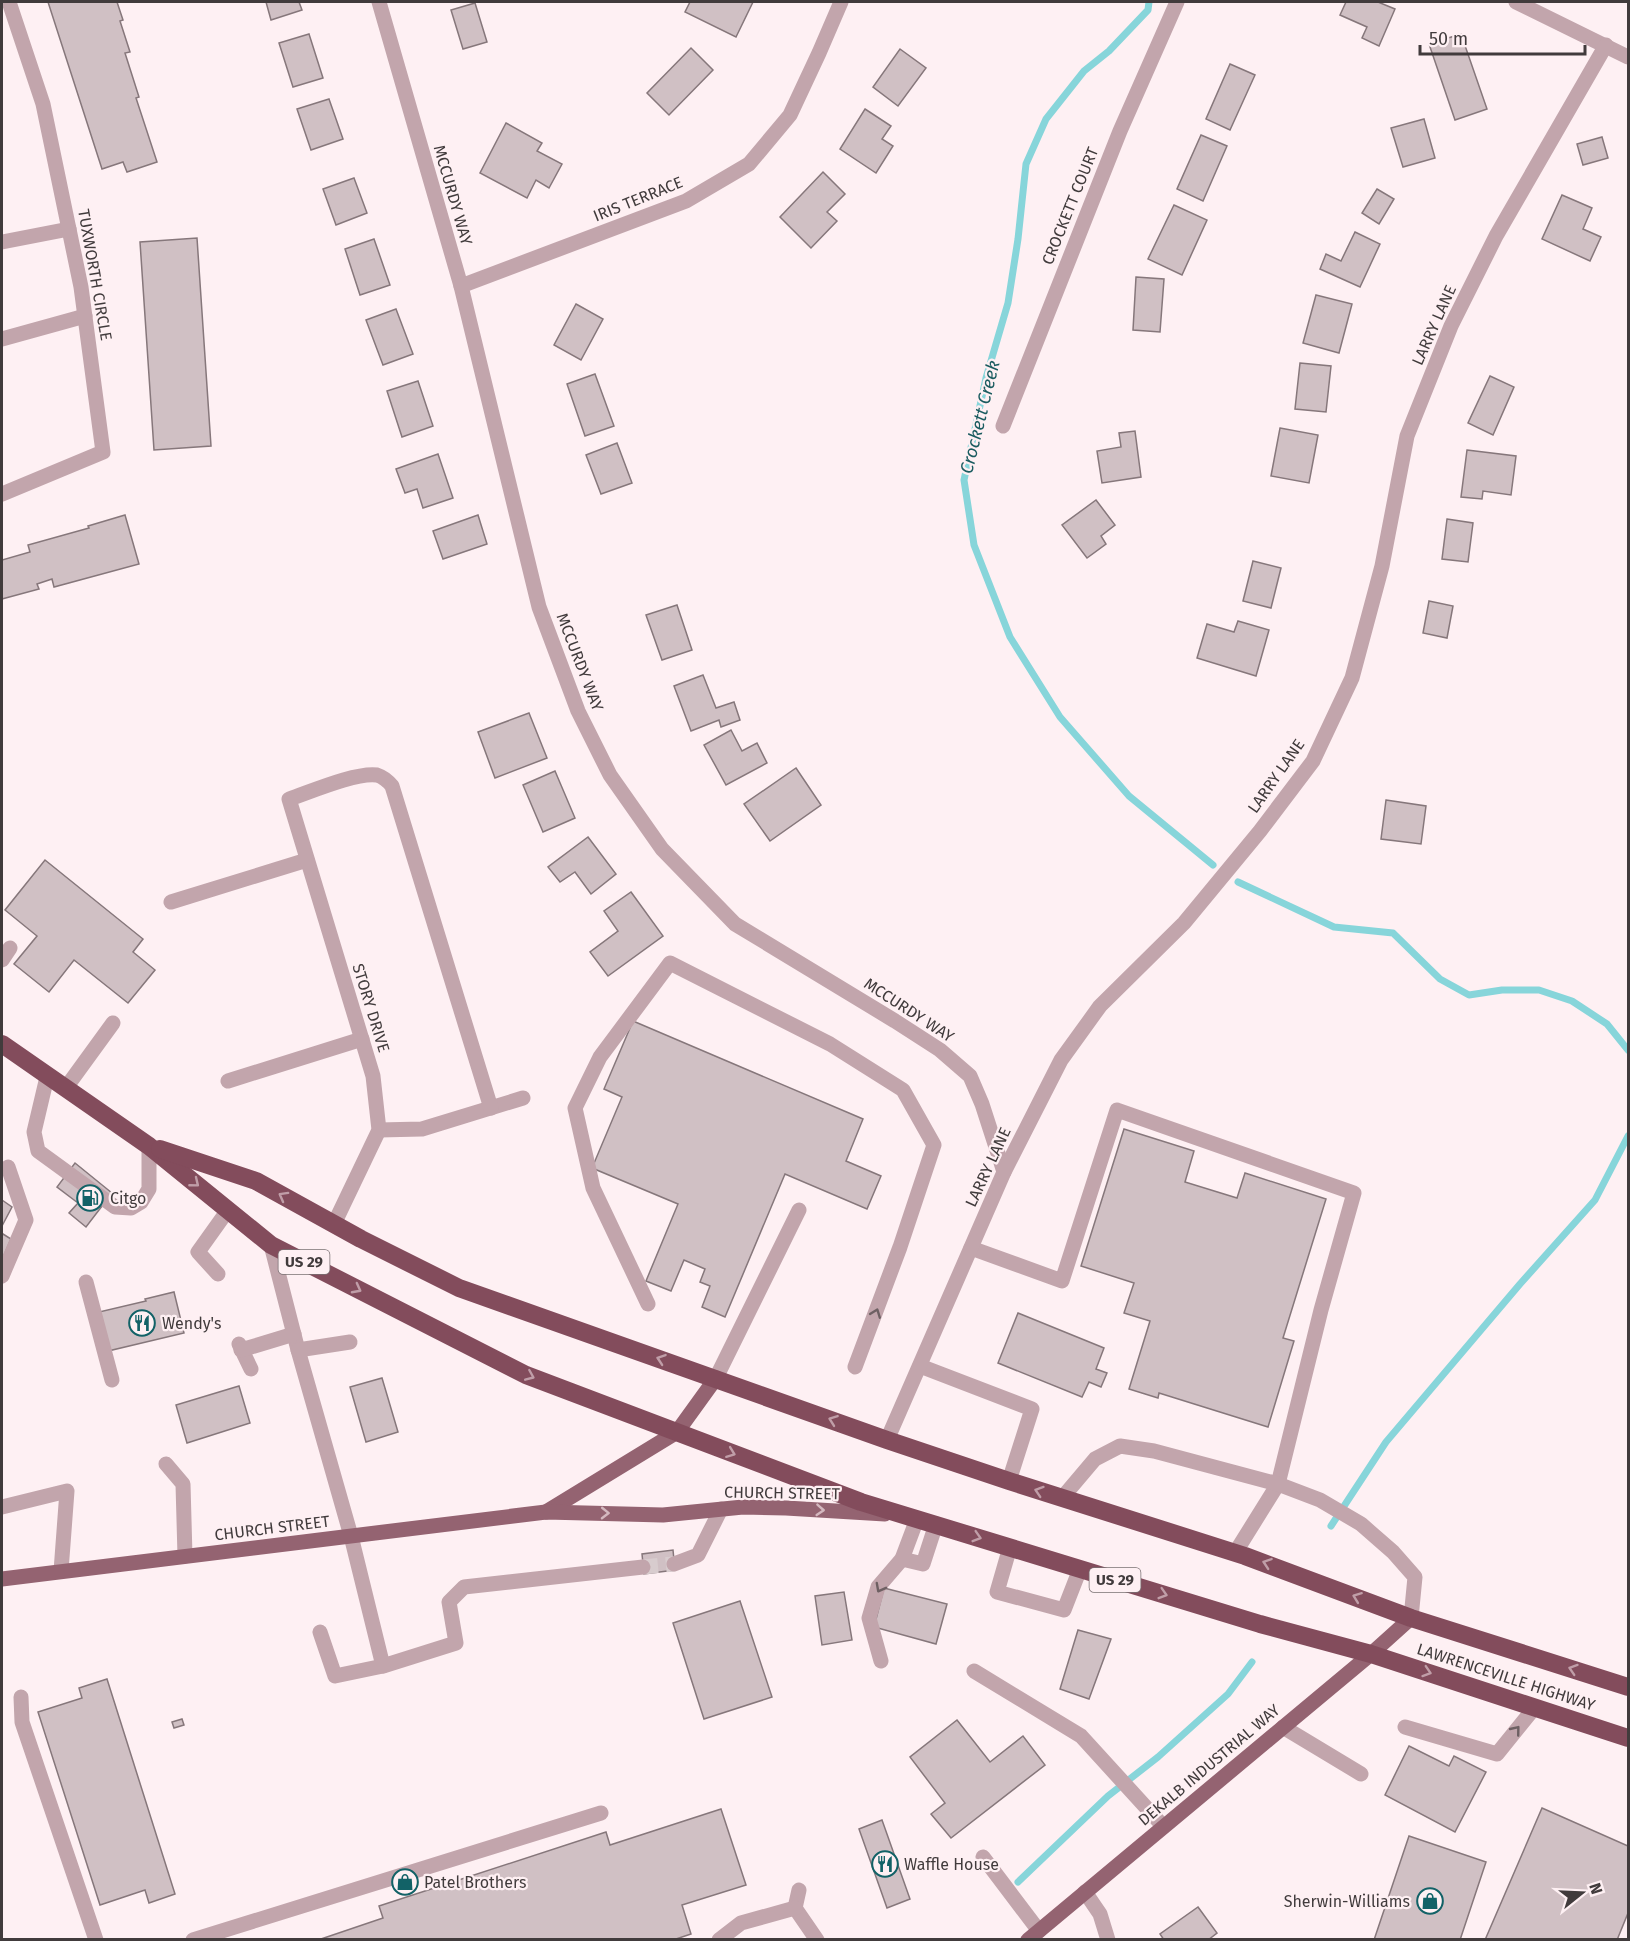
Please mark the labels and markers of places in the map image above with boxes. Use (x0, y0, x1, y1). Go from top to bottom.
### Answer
fuel station icon: Citgo (75, 1183, 105, 1213)
place label: Citgo (110, 1189, 146, 1208)
restaurant icon: Wendy's (127, 1308, 157, 1338)
place label: Wendy's (162, 1314, 221, 1333)
restaurant icon: Waffle House (870, 1849, 900, 1879)
place label: Waffle House (904, 1855, 999, 1874)
shop icon: Patel Brothers (390, 1867, 420, 1897)
place label: Patel Brothers (424, 1873, 526, 1892)
shop icon: Sherwin-Williams (1415, 1886, 1445, 1916)
place label: Sherwin-Williams (1284, 1892, 1410, 1911)

